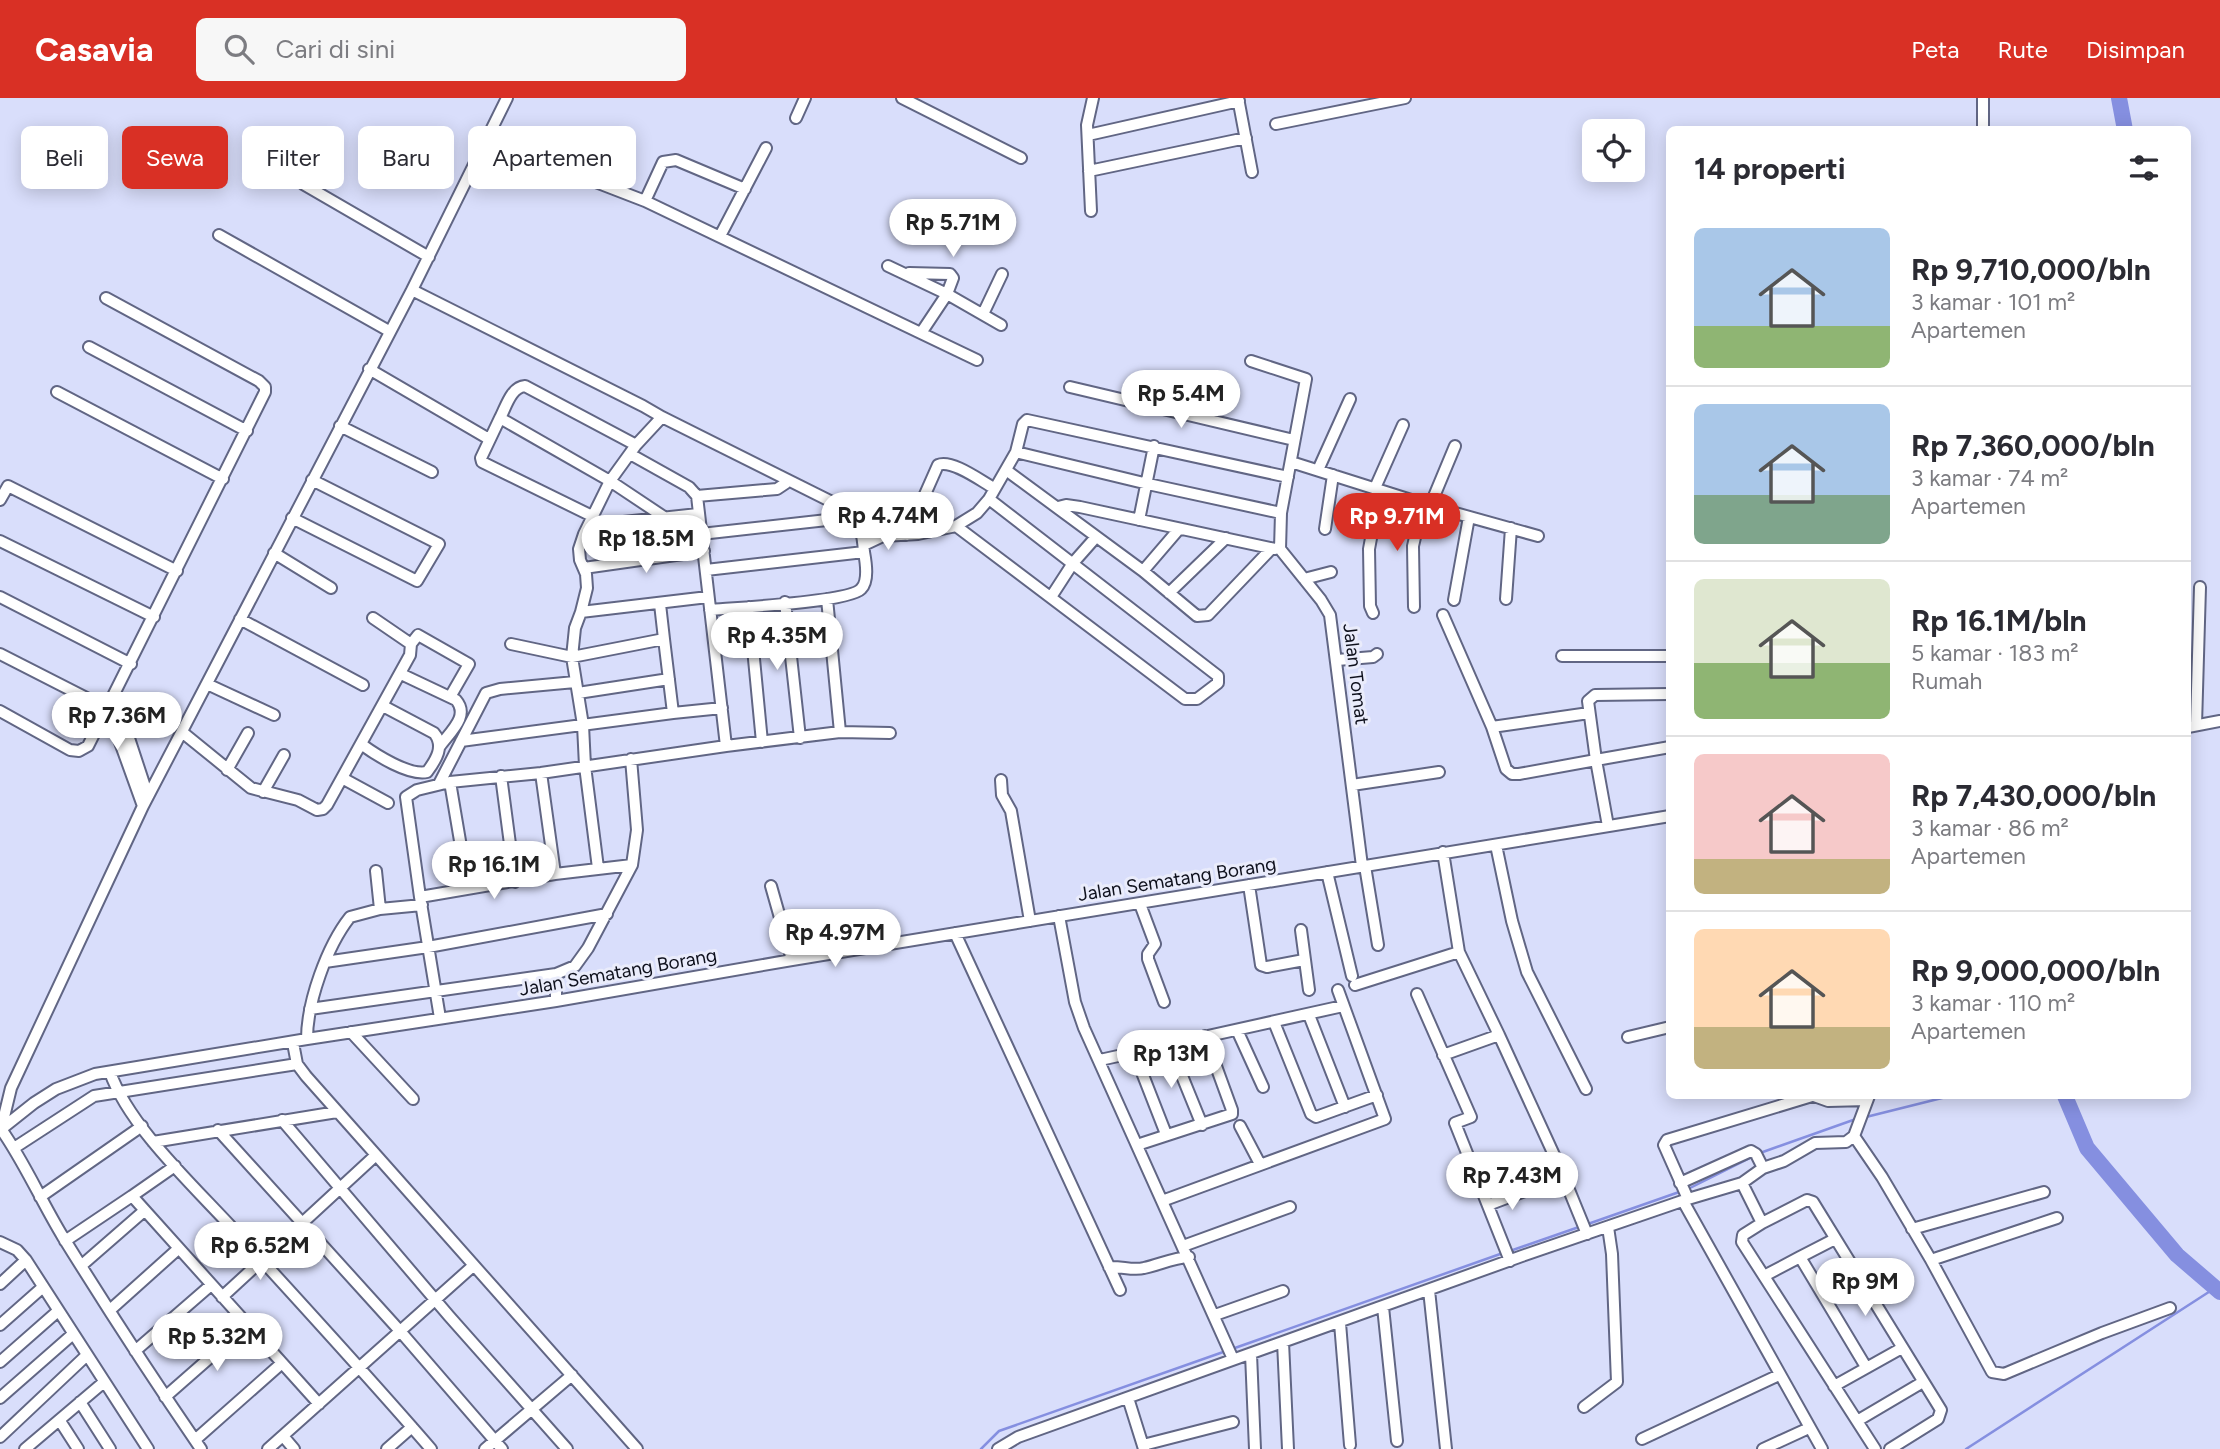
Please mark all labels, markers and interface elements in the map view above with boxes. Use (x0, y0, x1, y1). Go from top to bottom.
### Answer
search box (196, 18, 686, 81)
text: Casavia (35, 30, 154, 69)
icon: search (220, 30, 258, 68)
text: Cari di sini (276, 33, 395, 65)
text: Peta (1911, 35, 1959, 64)
text: Rute (1997, 35, 2048, 64)
text: Disimpan (2086, 35, 2185, 64)
map controls (1582, 119, 1645, 182)
button: locate (1582, 119, 1645, 182)
chip: Beli (21, 126, 108, 189)
chip: Sewa (122, 126, 228, 189)
chip: Filter (242, 126, 344, 189)
chip: Baru (358, 126, 454, 189)
chip: Apartemen (468, 126, 636, 189)
icon: filters (2125, 149, 2163, 187)
text: 14 properti (1694, 150, 1846, 187)
pin: Rp 5.71M (881, 200, 1025, 259)
text: Rp 5.71M (905, 208, 1001, 236)
text: Rp 9,710,000/bln (1911, 251, 2151, 288)
icon: home (1750, 256, 1834, 340)
text: 3 kamar · 101 m² (1911, 288, 2075, 316)
text: Apartemen (1911, 316, 2026, 344)
pin: Rp 5.4M (1116, 370, 1246, 430)
text: Rp 5.4M (1137, 379, 1225, 407)
text: Rp 7,360,000/bln (1911, 427, 2155, 464)
icon: home (1750, 432, 1834, 516)
text: 3 kamar · 74 m² (1911, 464, 2068, 492)
pin: Rp 4.74M (816, 492, 960, 552)
text: Apartemen (1911, 492, 2026, 520)
pin: Rp 9.71M (1325, 494, 1469, 553)
text: Rp 4.74M (837, 501, 939, 529)
text: Rp 9.71M (1349, 502, 1445, 530)
pin: Rp 18.5M (574, 516, 718, 575)
text: Rp 18.5M (598, 524, 694, 552)
text: Rp 16.1M/bln (1911, 602, 2087, 639)
icon: home (1750, 607, 1834, 691)
pin: Rp 4.35M (705, 612, 849, 672)
text: Rp 4.35M (727, 621, 827, 649)
street label: Jalan Tomat (1338, 622, 1374, 726)
text: 5 kamar · 183 m² (1911, 639, 2079, 667)
text: Rumah (1911, 667, 1982, 695)
pin: Rp 7.36M (45, 692, 189, 752)
text: Rp 7.36M (68, 701, 166, 729)
text: Rp 7,430,000/bln (1911, 777, 2156, 814)
icon: home (1750, 782, 1834, 866)
text: 3 kamar · 86 m² (1911, 814, 2069, 842)
pin: Rp 16.1M (422, 842, 566, 901)
text: Apartemen (1911, 842, 2026, 870)
text: Rp 16.1M (448, 850, 540, 878)
street label: Jalan Sematang Borang (1076, 852, 1278, 906)
pin: Rp 4.97M (763, 910, 907, 969)
text: Rp 4.97M (785, 918, 885, 946)
street label: Jalan Sematang Borang (517, 943, 719, 1001)
text: Rp 9,000,000/bln (1911, 952, 2160, 989)
icon: home (1750, 957, 1834, 1041)
text: 3 kamar · 110 m² (1911, 989, 2075, 1017)
text: Apartemen (1911, 1017, 2026, 1045)
pin: Rp 13M (1114, 1030, 1228, 1090)
text: Rp 13M (1133, 1039, 1209, 1067)
pin: Rp 7.43M (1440, 1152, 1584, 1212)
text: Rp 7.43M (1462, 1161, 1562, 1189)
pin: Rp 6.52M (188, 1222, 332, 1282)
text: Rp 6.52M (210, 1231, 310, 1259)
pin: Rp 9M (1816, 1258, 1914, 1318)
text: Rp 9M (1831, 1267, 1899, 1295)
pin: Rp 5.32M (145, 1314, 289, 1373)
text: Rp 5.32M (167, 1322, 267, 1350)

